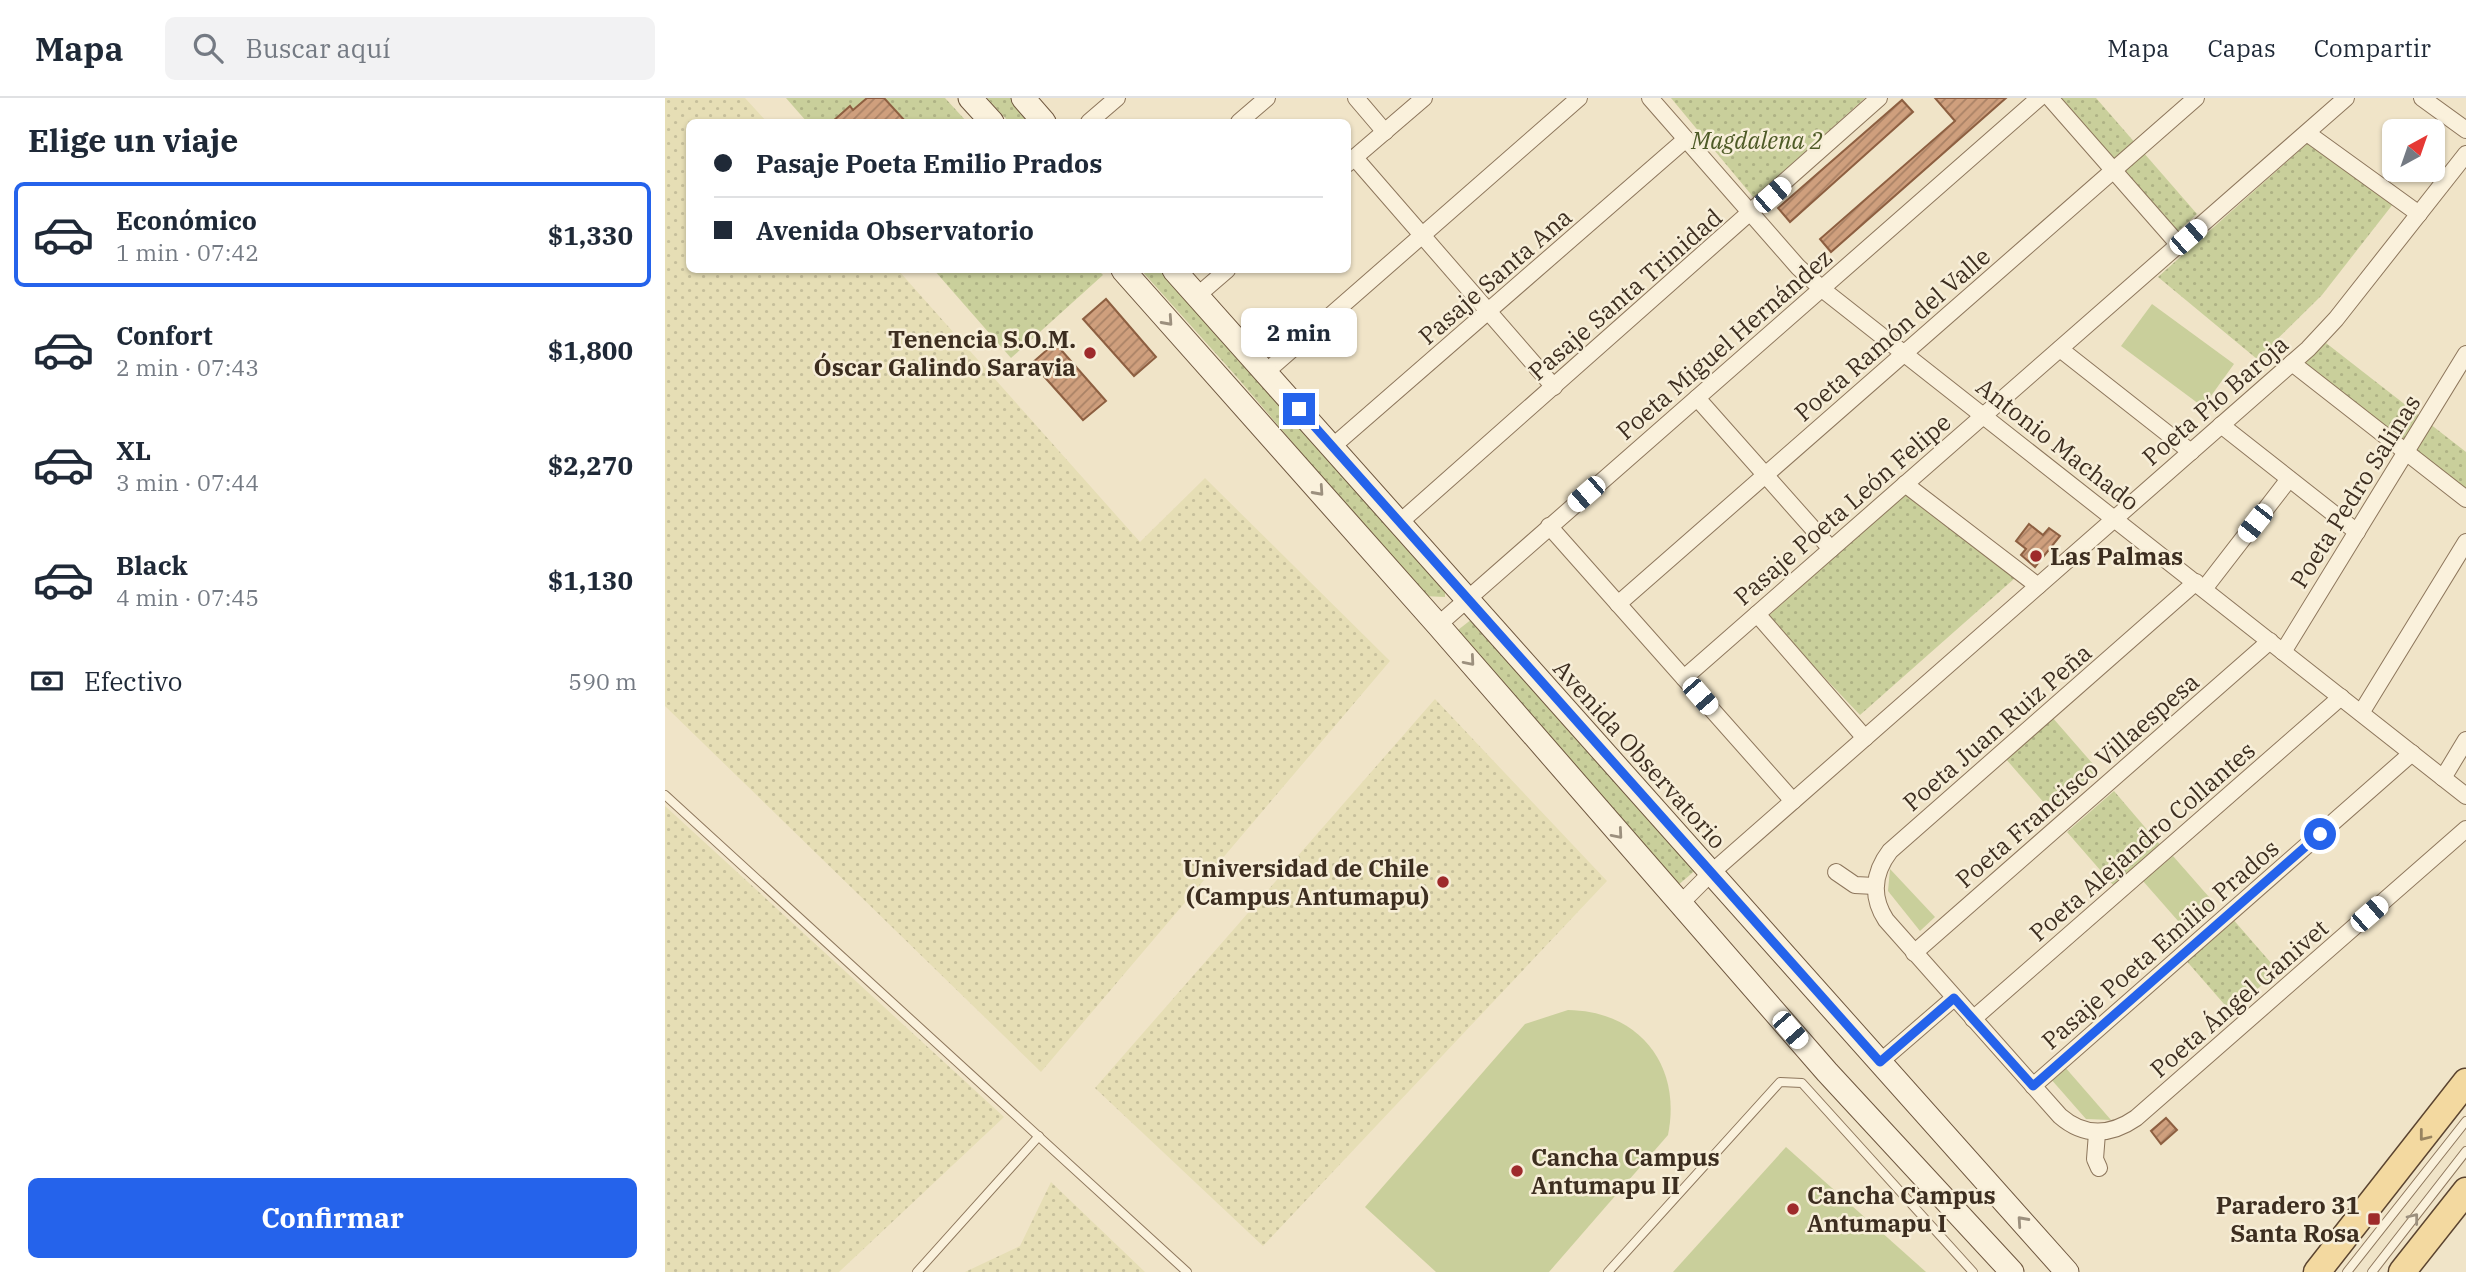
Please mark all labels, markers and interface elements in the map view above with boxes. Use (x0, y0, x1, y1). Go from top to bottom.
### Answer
search box (165, 17, 655, 80)
text: Mapa (35, 27, 123, 70)
icon: search (189, 29, 227, 67)
text: Buscar aquí (245, 31, 391, 65)
text: Mapa (2107, 32, 2169, 64)
text: Capas (2207, 32, 2276, 64)
text: Compartir (2314, 32, 2431, 64)
text: Elige un viaje (28, 119, 238, 161)
north arrow (2382, 119, 2445, 182)
map controls (2382, 119, 2445, 182)
park label: Magdalena 2 (1690, 124, 1823, 156)
text: Pasaje Poeta Emilio Prados (756, 146, 1102, 180)
car (1750, 173, 1795, 217)
street label: Pasaje Santa Ana (1412, 201, 1578, 351)
street label: Pasaje Santa Trinidad (1521, 201, 1729, 387)
icon: car (32, 203, 95, 266)
text: Económico (116, 203, 257, 237)
text: Avenida Observatorio (756, 213, 1034, 247)
car (2166, 215, 2211, 259)
text: $1,330 (548, 218, 633, 252)
text: 1 min · 07:42 (116, 237, 259, 267)
street label: Poeta Ramón del Valle (1787, 240, 1997, 428)
street label: Poeta Miguel Hernández (1609, 241, 1839, 447)
callout: 2 min (1241, 308, 1357, 356)
one-way arrow (1160, 312, 1172, 325)
text: 2 min (1267, 317, 1331, 347)
icon: car (32, 318, 95, 381)
text: Confort (116, 318, 213, 352)
place label: Tenencia S.O.M. Óscar Galindo Saravia (814, 323, 1076, 383)
street label: Poeta Pío Baroja (2135, 328, 2295, 472)
text: $1,800 (548, 333, 633, 367)
marker: Tenencia S.O.M. Óscar Galindo Saravia (1082, 345, 1098, 361)
text: 2 min · 07:43 (116, 352, 259, 382)
street label: Antonio Machado (1970, 370, 2146, 518)
street label: Poeta Pedro Salinas (2283, 388, 2427, 594)
route end (1283, 393, 1315, 425)
street label: Pasaje Poeta León Felipe (1727, 406, 1957, 612)
icon: car (32, 433, 95, 496)
text: XL (116, 433, 151, 467)
text: $2,270 (548, 448, 633, 482)
text: 3 min · 07:44 (116, 467, 259, 497)
car (1564, 472, 1609, 516)
one-way arrow (1311, 482, 1323, 495)
car (2234, 500, 2277, 546)
place label: Las Palmas (2050, 540, 2183, 572)
icon: car (32, 548, 95, 611)
text: Black (116, 548, 188, 582)
marker: Las Palmas (2028, 548, 2044, 564)
text: $1,130 (548, 563, 633, 597)
text: 4 min · 07:45 (116, 582, 259, 612)
street label: Poeta Juan Ruiz Peña (1896, 636, 2098, 818)
one-way arrow (1462, 653, 1474, 666)
street label: Avenida Observatorio (1546, 653, 1734, 855)
icon: cash (28, 662, 66, 700)
text: Efectivo (84, 664, 182, 698)
street label: Poeta Francisco Villaespesa (1949, 665, 2205, 895)
text: 590 m (568, 666, 637, 696)
car (1679, 673, 1722, 719)
street label: Poeta Alejandro Collantes (2022, 734, 2262, 948)
route start (2304, 818, 2336, 850)
one-way arrow (1610, 825, 1622, 838)
street label: Pasaje Poeta Emilio Prados (2035, 832, 2285, 1056)
place label: Universidad de Chile (Campus Antumapu) (1183, 852, 1429, 912)
marker: Universidad de Chile (Campus Antumapu) (1435, 874, 1451, 890)
car (2347, 892, 2392, 936)
street label: Poeta Ángel Ganivet (2143, 912, 2335, 1084)
car (1769, 1007, 1812, 1053)
one-way arrow (2419, 1128, 2432, 1141)
place label: Cancha Campus Antumapu II (1531, 1141, 1720, 1201)
marker: Cancha Campus Antumapu II (1509, 1163, 1525, 1179)
button: Confirmar (28, 1178, 637, 1258)
place label: Cancha Campus Antumapu I (1807, 1179, 1996, 1239)
place label: Paradero 31 Santa Rosa (2216, 1189, 2360, 1249)
marker: Cancha Campus Antumapu I (1785, 1201, 1801, 1217)
marker: Paradero 31 Santa Rosa (2366, 1211, 2382, 1227)
one-way arrow (2405, 1214, 2418, 1226)
one-way arrow (2018, 1216, 2030, 1229)

